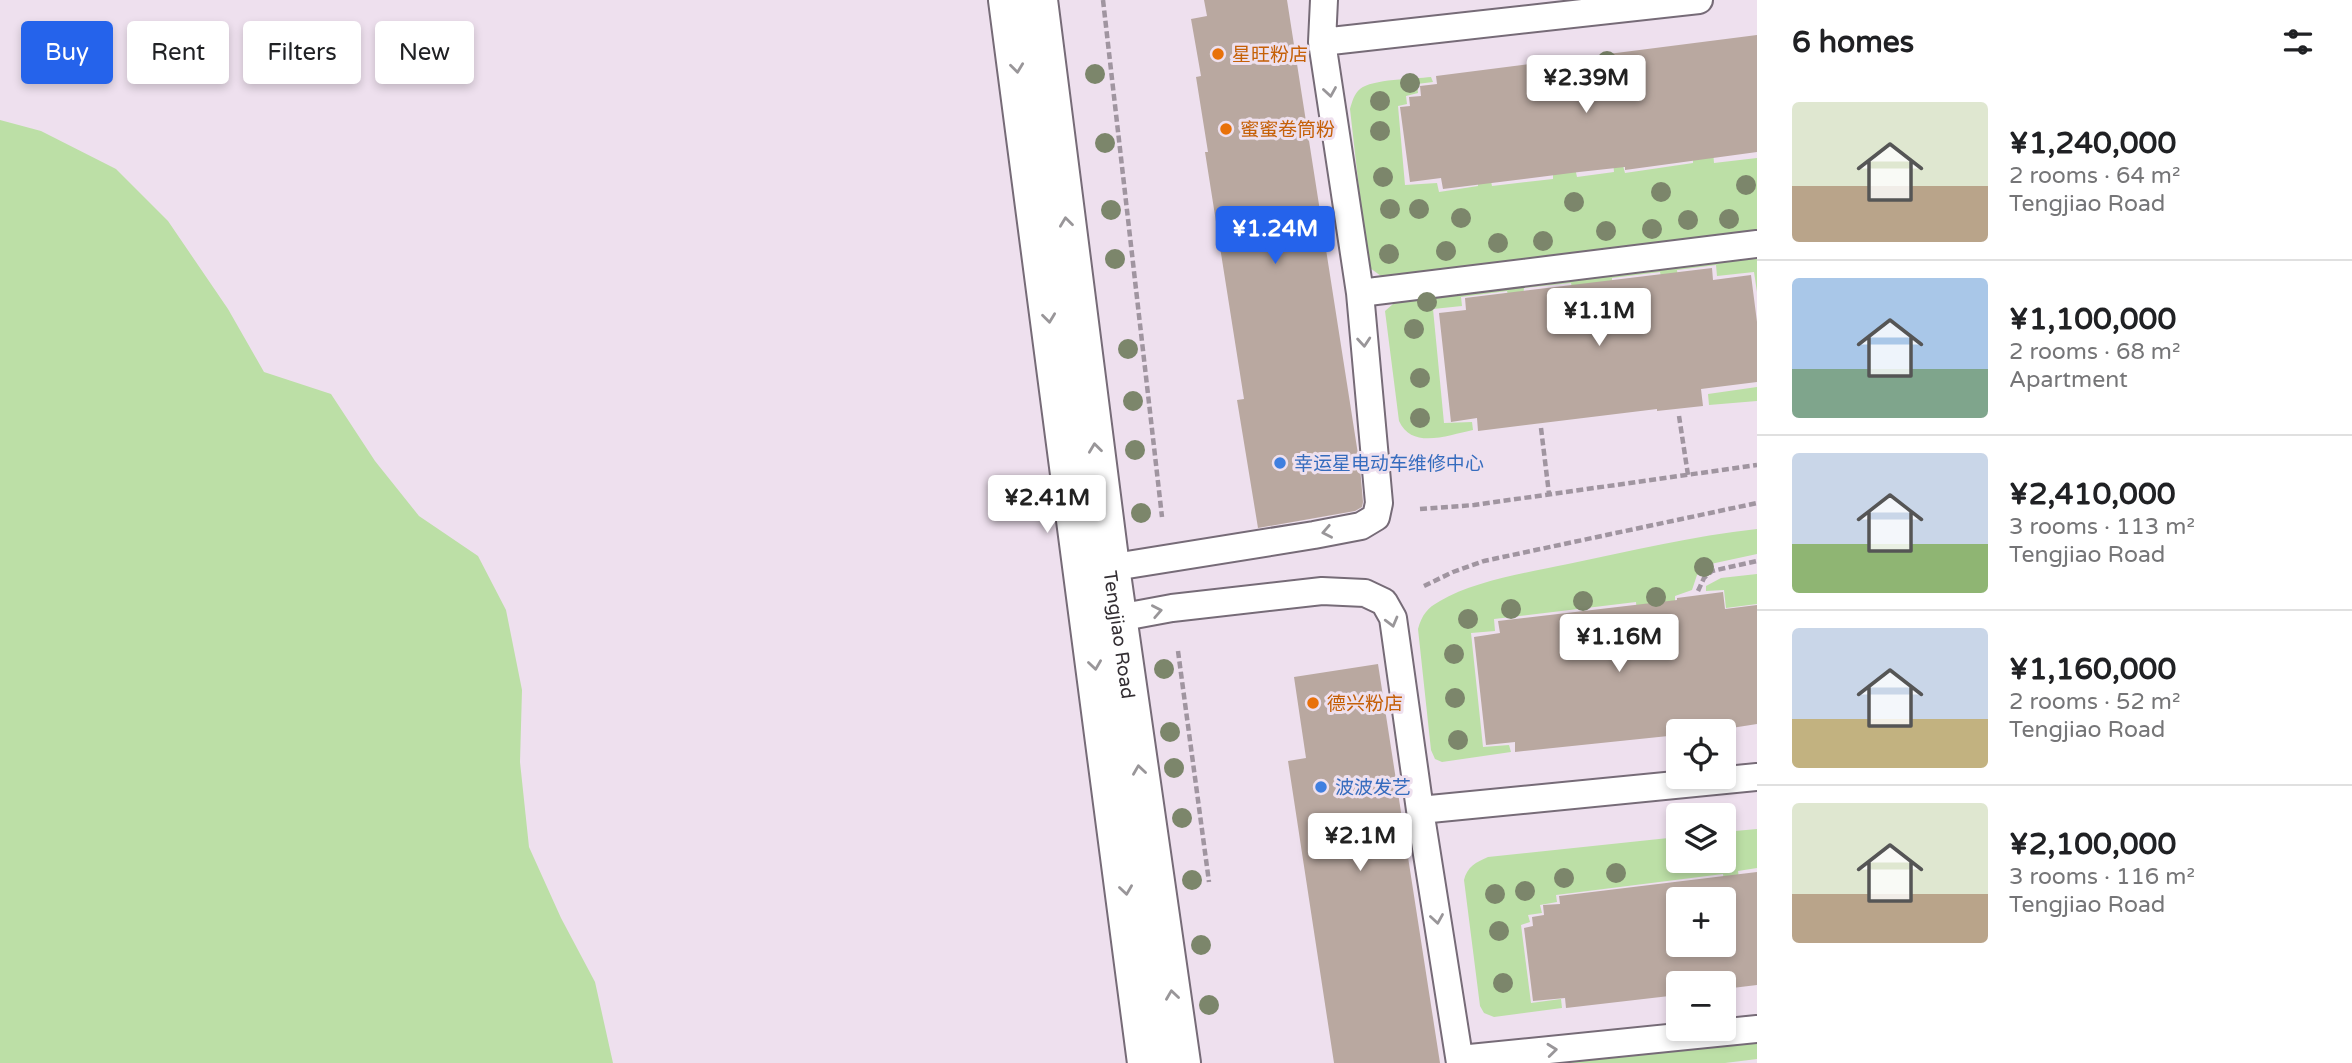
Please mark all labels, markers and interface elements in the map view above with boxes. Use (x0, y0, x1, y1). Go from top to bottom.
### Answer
chip: Buy (21, 21, 113, 84)
chip: Rent (127, 21, 229, 84)
chip: Filters (243, 21, 361, 84)
chip: New (375, 21, 474, 84)
icon: filters (2279, 23, 2317, 61)
text: 6 homes (1792, 24, 1914, 61)
place label: 星旺粉店 (1232, 44, 1308, 66)
marker: 星旺粉店 (1210, 46, 1226, 62)
pin: ¥2.39M (1529, 55, 1643, 115)
one-way arrow (1009, 62, 1024, 74)
text: ¥2.39M (1543, 64, 1629, 92)
one-way arrow (1322, 86, 1337, 98)
place label: 蜜蜜卷筒粉 (1240, 119, 1335, 141)
marker: 蜜蜜卷筒粉 (1218, 121, 1234, 137)
text: ¥1,240,000 (2009, 125, 2176, 162)
icon: home (1848, 130, 1932, 214)
text: 2 rooms · 64 m² (2009, 162, 2180, 190)
text: Tengjiao Road (2009, 190, 2165, 218)
pin: ¥1.24M (1218, 206, 1332, 266)
text: ¥1.24M (1232, 215, 1318, 243)
one-way arrow (1059, 216, 1074, 228)
pin: ¥1.1M (1550, 288, 1648, 348)
text: ¥1.1M (1563, 297, 1635, 325)
text: ¥1,100,000 (2009, 301, 2176, 338)
icon: home (1848, 306, 1932, 390)
one-way arrow (1041, 312, 1056, 323)
one-way arrow (1356, 337, 1371, 348)
text: 2 rooms · 68 m² (2009, 338, 2180, 366)
text: Apartment (2009, 366, 2128, 394)
one-way arrow (1087, 442, 1102, 454)
place label: 幸运星电动车维修中心 (1294, 453, 1484, 475)
marker: 幸运星电动车维修中心 (1272, 455, 1288, 471)
pin: ¥2.41M (990, 476, 1104, 535)
text: ¥2,410,000 (2009, 476, 2176, 513)
icon: home (1848, 481, 1932, 565)
text: ¥2.41M (1004, 484, 1090, 512)
text: 3 rooms · 113 m² (2009, 513, 2195, 541)
one-way arrow (1321, 524, 1333, 539)
text: Tengjiao Road (2009, 541, 2165, 569)
street label: Tengjiao Road (1099, 569, 1139, 700)
one-way arrow (1151, 604, 1163, 619)
pin: ¥1.16M (1562, 614, 1676, 674)
one-way arrow (1384, 615, 1398, 627)
text: ¥1.16M (1576, 623, 1662, 651)
text: ¥1,160,000 (2009, 651, 2176, 688)
icon: home (1848, 656, 1932, 740)
one-way arrow (1088, 659, 1103, 670)
text: 2 rooms · 52 m² (2009, 688, 2180, 716)
place label: 德兴粉店 (1327, 693, 1403, 715)
marker: 德兴粉店 (1305, 695, 1321, 711)
text: Tengjiao Road (2009, 716, 2165, 744)
map controls (1666, 719, 1736, 1041)
button: locate (1666, 719, 1736, 789)
one-way arrow (1132, 764, 1147, 776)
place label: 波波发艺 (1335, 777, 1411, 799)
marker: 波波发艺 (1313, 779, 1329, 795)
button: layers (1666, 803, 1736, 873)
pin: ¥2.1M (1311, 814, 1409, 873)
text: ¥2.1M (1324, 822, 1396, 850)
text: ¥2,100,000 (2009, 826, 2176, 863)
icon: home (1848, 831, 1932, 915)
text: 3 rooms · 116 m² (2009, 863, 2195, 891)
one-way arrow (1118, 884, 1133, 896)
button: + (1666, 887, 1736, 957)
text: Tengjiao Road (2009, 891, 2165, 919)
one-way arrow (1429, 913, 1444, 925)
button: − (1666, 971, 1736, 1041)
one-way arrow (1165, 990, 1180, 1001)
one-way arrow (1546, 1042, 1558, 1057)

